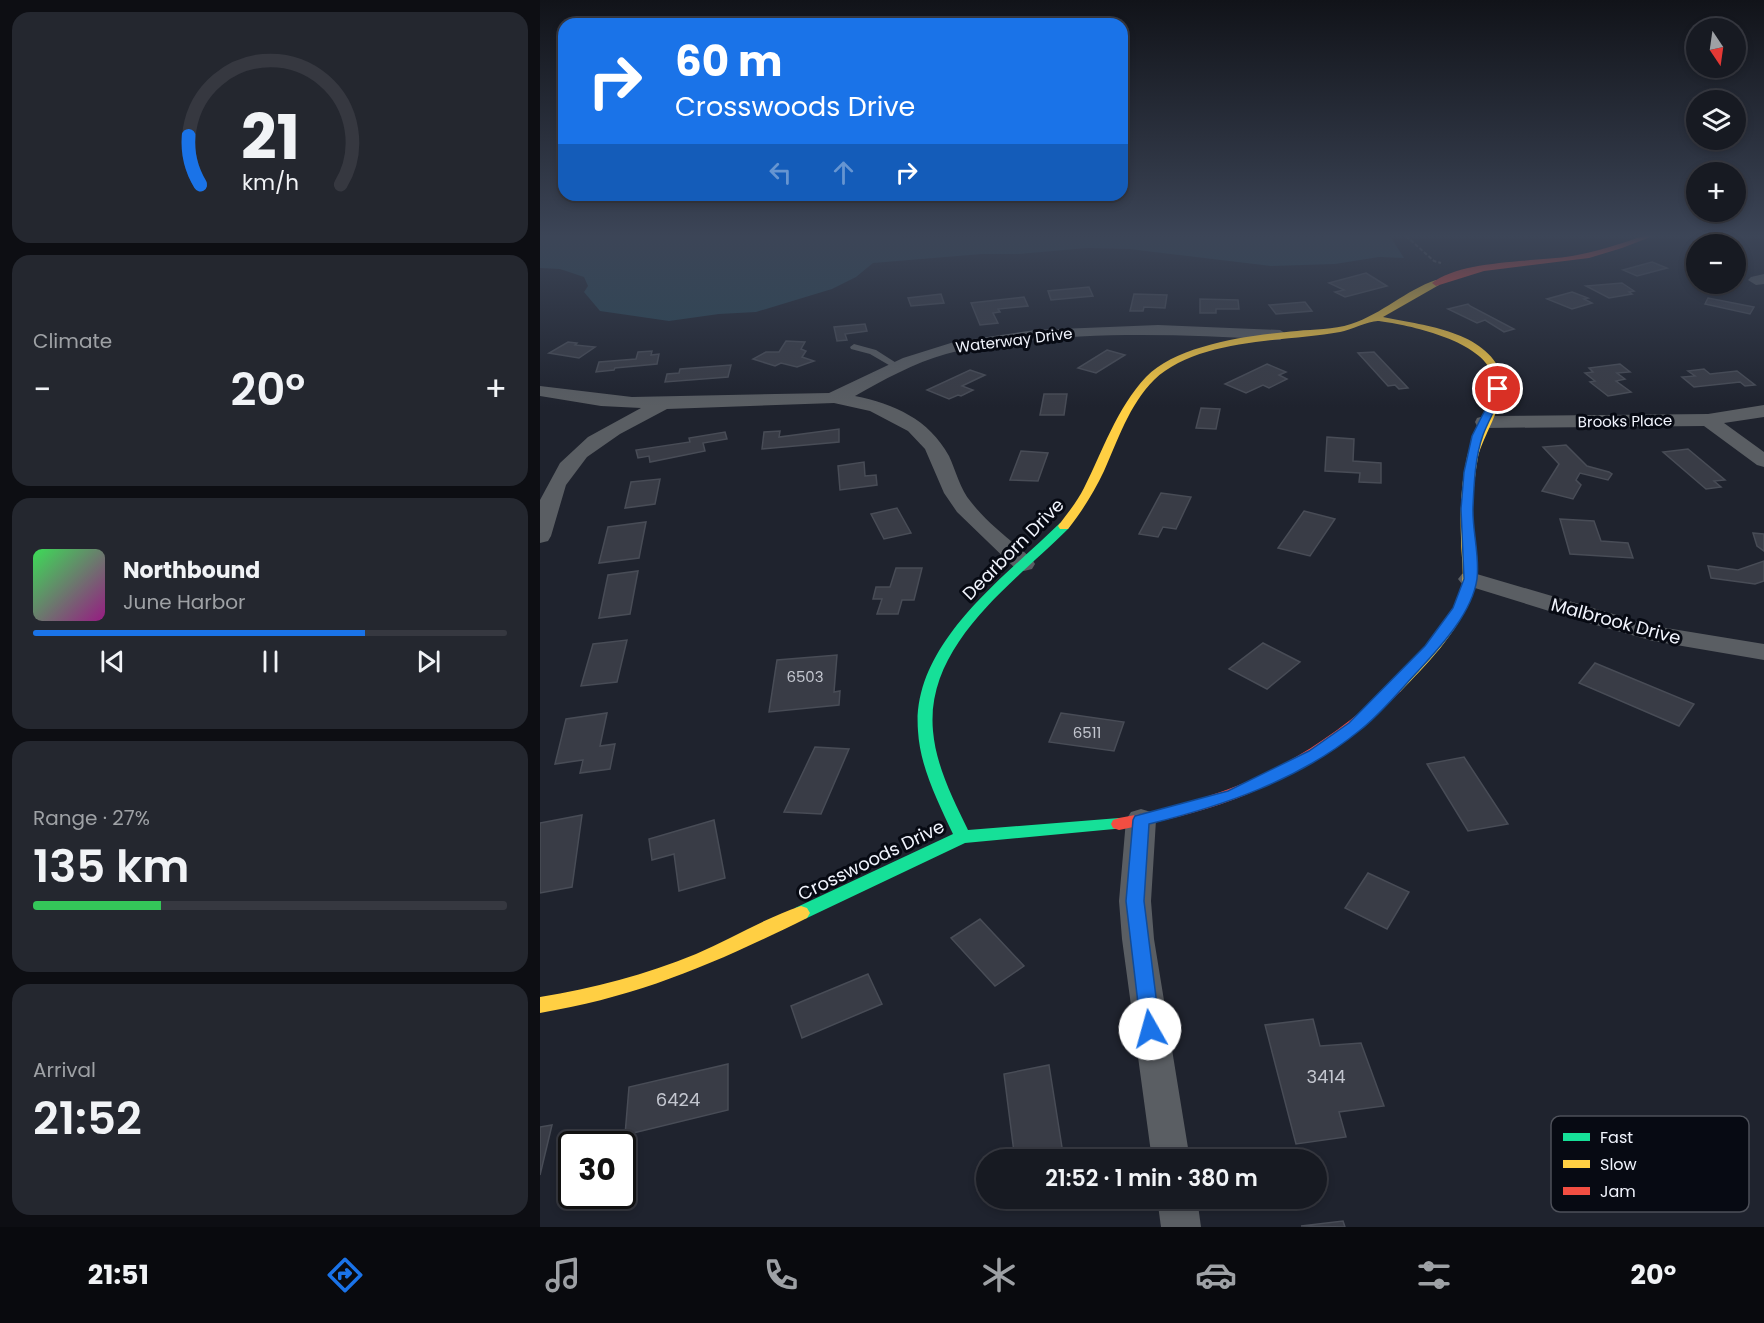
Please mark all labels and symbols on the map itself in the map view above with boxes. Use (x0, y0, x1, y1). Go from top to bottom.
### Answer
north arrow (1686, 18, 1746, 78)
street label: Waterway Drive (954, 322, 1074, 358)
pin (1472, 363, 1523, 414)
street label: Brooks Place (1578, 410, 1672, 432)
street label: Dearborn Drive (957, 493, 1069, 605)
street label: Malbrook Drive (1548, 592, 1684, 650)
house number: 6503 (786, 666, 824, 687)
house number: 6511 (1073, 722, 1101, 743)
street label: Crosswoods Drive (794, 814, 948, 906)
position arrow (1118, 997, 1182, 1061)
house number: 3414 (1306, 1064, 1346, 1089)
house number: 6424 (656, 1087, 700, 1112)
legend (1551, 1116, 1749, 1212)
text: Fast (1600, 1126, 1633, 1149)
speed limit sign: 30 (558, 1131, 636, 1209)
text: Slow (1600, 1153, 1637, 1176)
text: Jam (1600, 1180, 1636, 1203)

